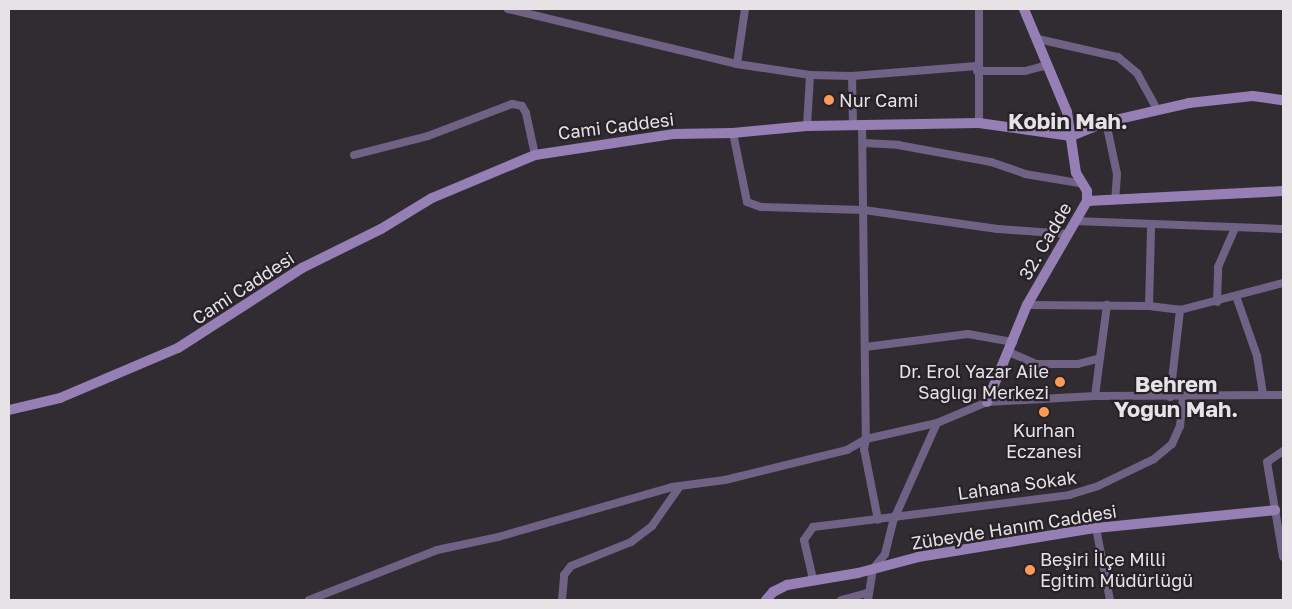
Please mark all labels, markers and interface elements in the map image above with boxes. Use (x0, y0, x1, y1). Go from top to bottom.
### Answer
place label: Nur Cami (839, 89, 918, 111)
marker: Nur Cami (823, 94, 835, 106)
street label: Cami Caddesi (557, 108, 675, 144)
district label: Kobin Mah. (1008, 108, 1128, 134)
street label: 32. Cadde (1014, 198, 1076, 284)
street label: Cami Caddesi (188, 247, 298, 329)
place label: Dr. Erol Yazar Aile Sağlığı Merkezi (899, 361, 1049, 404)
district label: Behrem Yoğun Mah. (1114, 370, 1238, 422)
marker: Dr. Erol Yazar Aile Sağlığı Merkezi (1053, 375, 1067, 389)
marker: Kurhan Eczanesi (1038, 406, 1050, 418)
place label: Kurhan Eczanesi (1006, 420, 1082, 462)
street label: Lahana Sokak (956, 466, 1078, 504)
street label: Zübeyde Hanım Caddesi (910, 500, 1118, 554)
place label: Beşiri İlçe Milli Eğitim Müdürlüğü (1040, 549, 1193, 592)
marker: Beşiri İlçe Milli Eğitim Müdürlüğü (1024, 564, 1036, 576)

